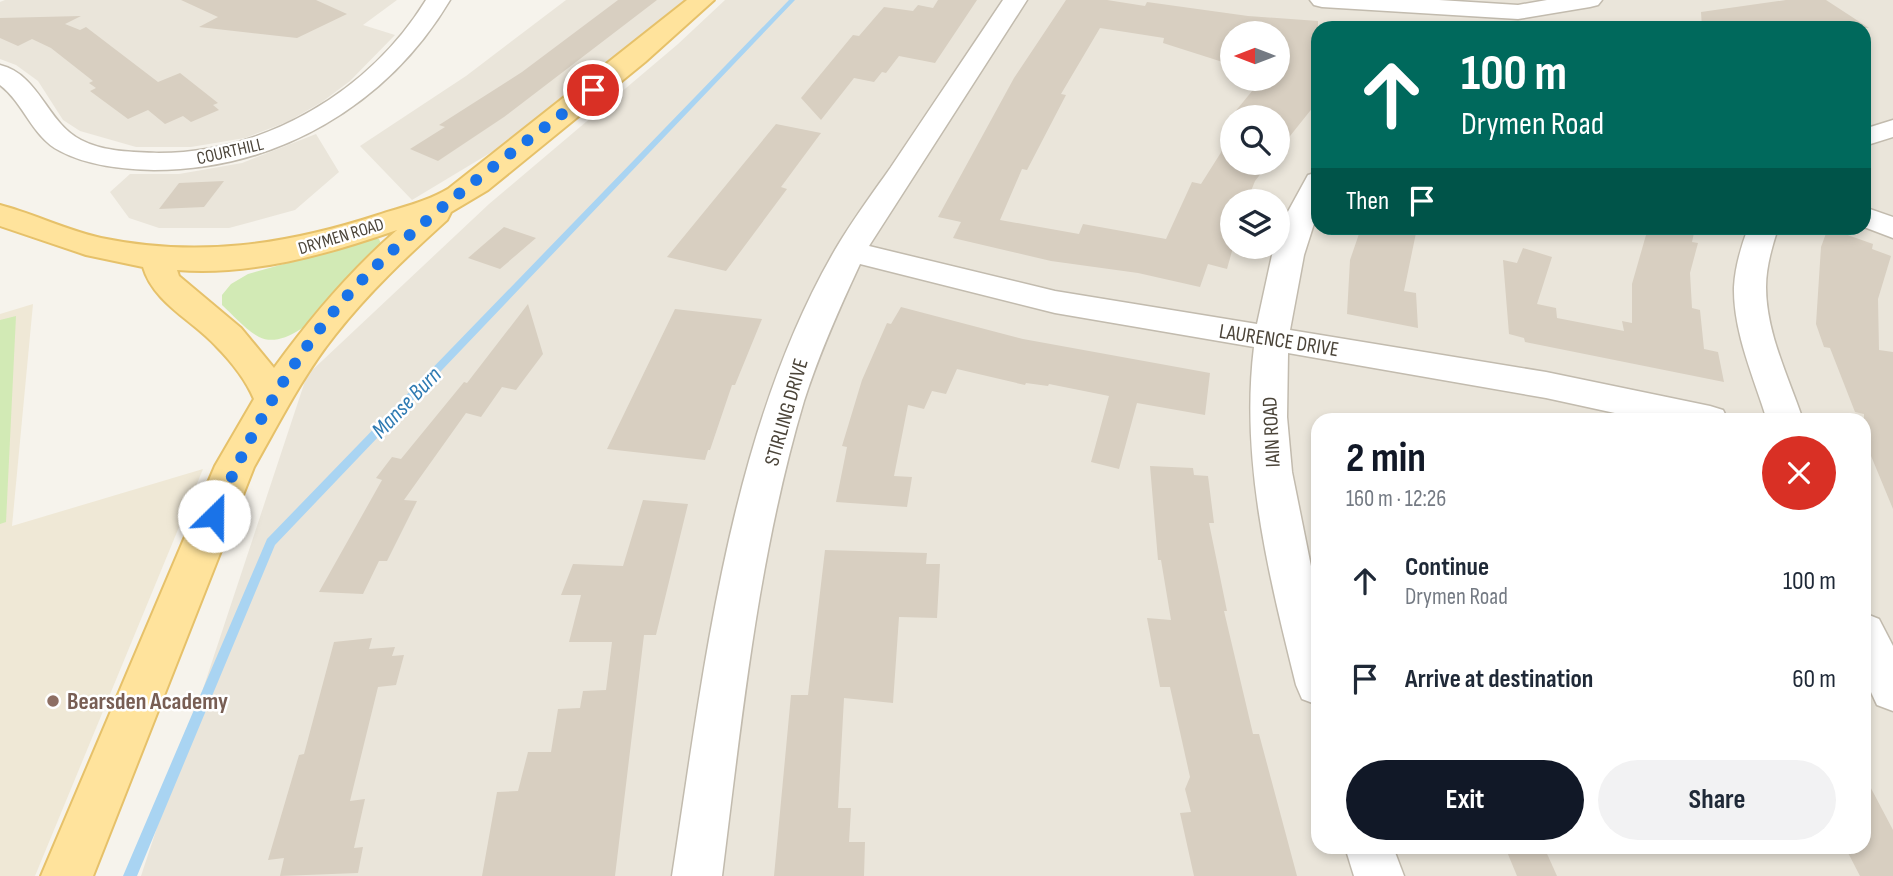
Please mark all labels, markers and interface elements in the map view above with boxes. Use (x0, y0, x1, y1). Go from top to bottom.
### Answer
north arrow (1220, 21, 1290, 91)
map controls (1220, 21, 1290, 259)
text: 100 m (1461, 45, 1567, 104)
icon: ahead (1346, 49, 1437, 140)
pin (563, 60, 623, 120)
icon: arrive (574, 71, 612, 109)
button: search (1220, 105, 1290, 175)
text: Drymen Road (1461, 105, 1604, 144)
street label: COURTHILL (195, 134, 266, 169)
icon: arrive (1403, 182, 1441, 220)
text: Then (1346, 186, 1389, 217)
button: layers (1220, 189, 1290, 259)
street label: DRYMEN ROAD (296, 214, 386, 259)
street label: LAURENCE DRIVE (1217, 319, 1341, 362)
street label: STIRLING DRIVE (759, 356, 814, 469)
water label: Manse Burn (366, 361, 448, 444)
street label: IAIN ROAD (1257, 396, 1286, 468)
text: 2 min (1346, 433, 1426, 484)
button: close (1762, 436, 1836, 510)
position arrow (177, 479, 251, 553)
text: 160 m · 12:26 (1346, 485, 1446, 513)
text: Continue (1405, 552, 1489, 583)
icon: ahead (1346, 562, 1384, 600)
text: 100 m (1783, 566, 1836, 597)
text: Drymen Road (1405, 583, 1508, 611)
icon: arrive (1346, 660, 1384, 698)
text: Arrive at destination (1405, 664, 1593, 695)
text: 60 m (1792, 664, 1836, 695)
place label: Bearsden Academy (67, 687, 228, 716)
marker: Bearsden Academy (45, 693, 61, 709)
button: Exit (1346, 760, 1584, 840)
button: Share (1598, 760, 1836, 840)

